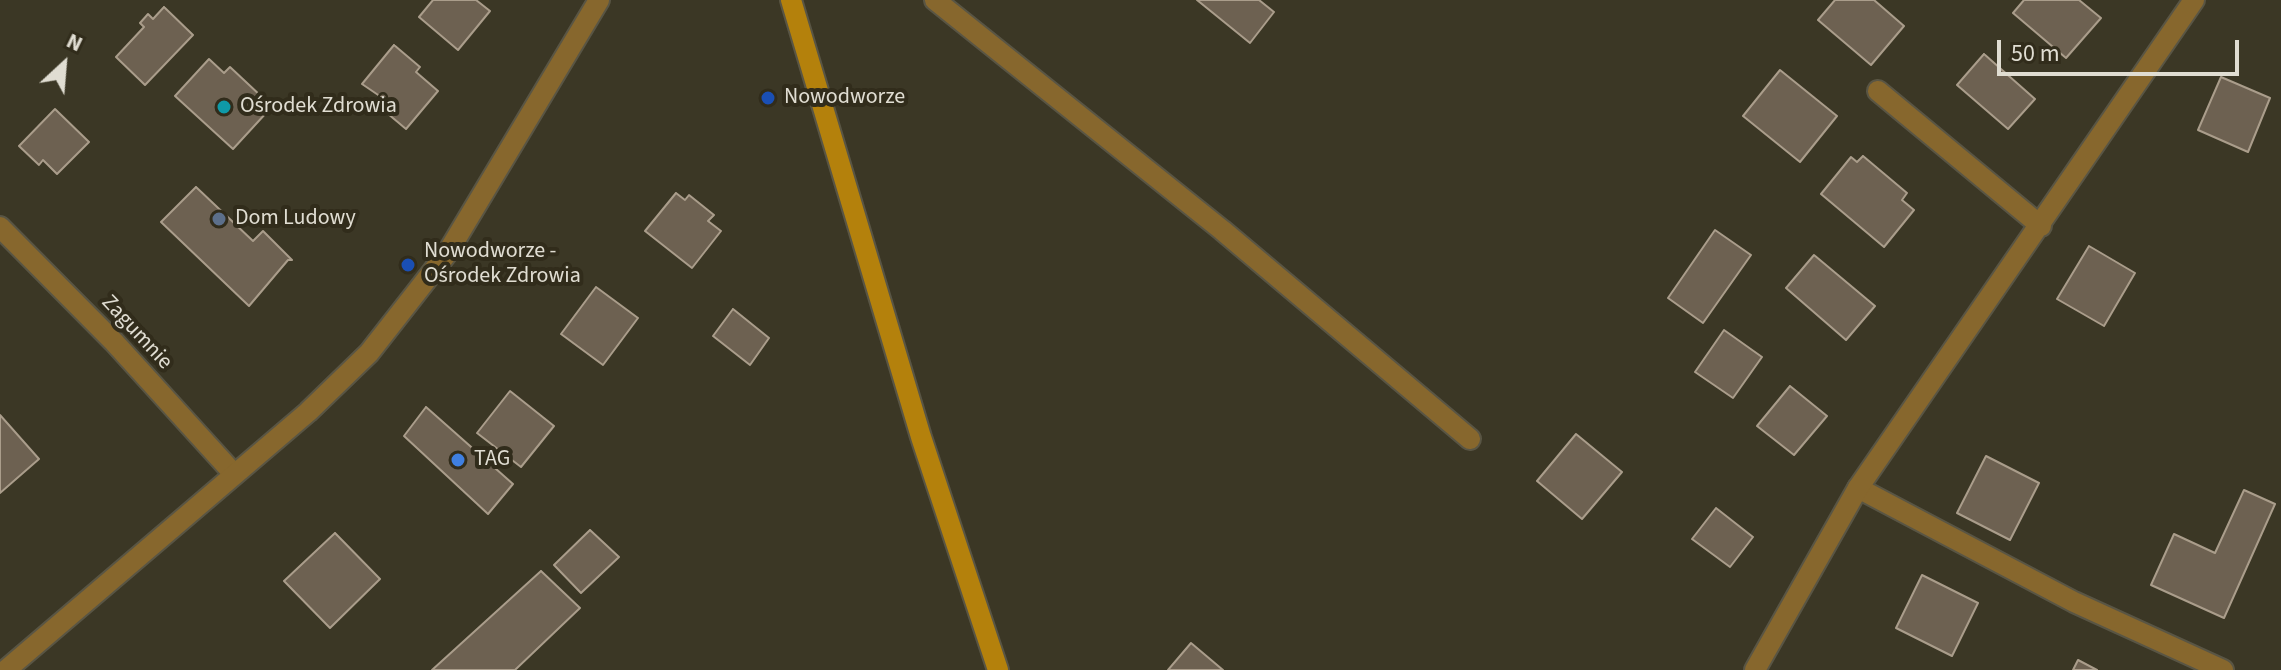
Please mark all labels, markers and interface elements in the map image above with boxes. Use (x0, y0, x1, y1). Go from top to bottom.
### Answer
north arrow (24, 24, 104, 104)
scale bar (2001, 24, 2243, 74)
text: N (61, 25, 88, 60)
text: 50 m (2011, 36, 2060, 71)
place label: Nowodworze (784, 85, 905, 111)
marker: Nowodworze (759, 89, 777, 107)
place label: Ośrodek Zdrowia (240, 94, 397, 120)
marker: Ośrodek Zdrowia (215, 98, 233, 116)
place label: Dom Ludowy (235, 206, 356, 232)
marker: Dom Ludowy (210, 210, 228, 228)
place label: Nowodworze - Ośrodek Zdrowia (424, 239, 581, 290)
marker: Nowodworze - Ośrodek Zdrowia (399, 256, 417, 274)
street label: Zagumnie (95, 290, 177, 376)
place label: TAG (474, 447, 510, 473)
marker: TAG (449, 451, 467, 469)

